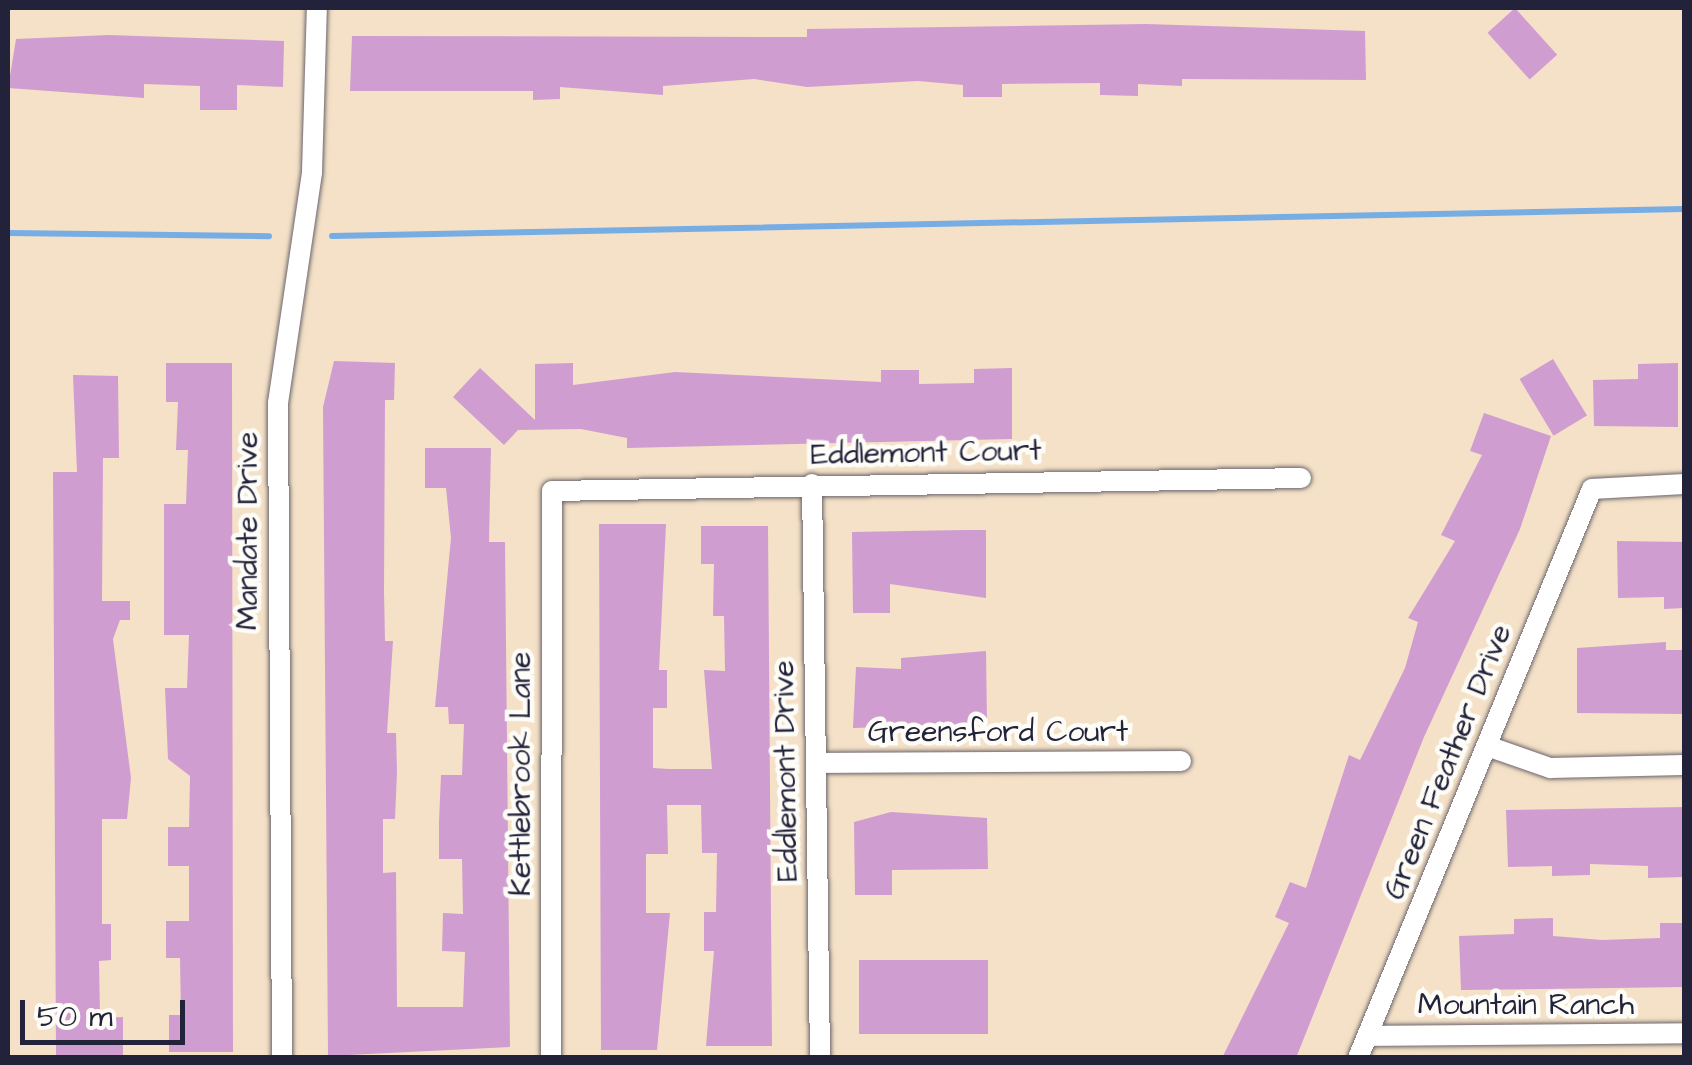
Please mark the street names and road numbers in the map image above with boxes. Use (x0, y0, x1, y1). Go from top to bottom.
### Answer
street label: Mandate Drive (230, 432, 266, 630)
street label: Eddlemont Court (810, 433, 1042, 473)
street label: Green Feather Drive (1376, 619, 1520, 905)
street label: Kettlebrook Lane (503, 652, 539, 896)
street label: Eddlemont Drive (766, 660, 806, 882)
street label: Greensford Court (868, 714, 1128, 750)
street label: Mountain Ranch (1418, 987, 1634, 1023)

